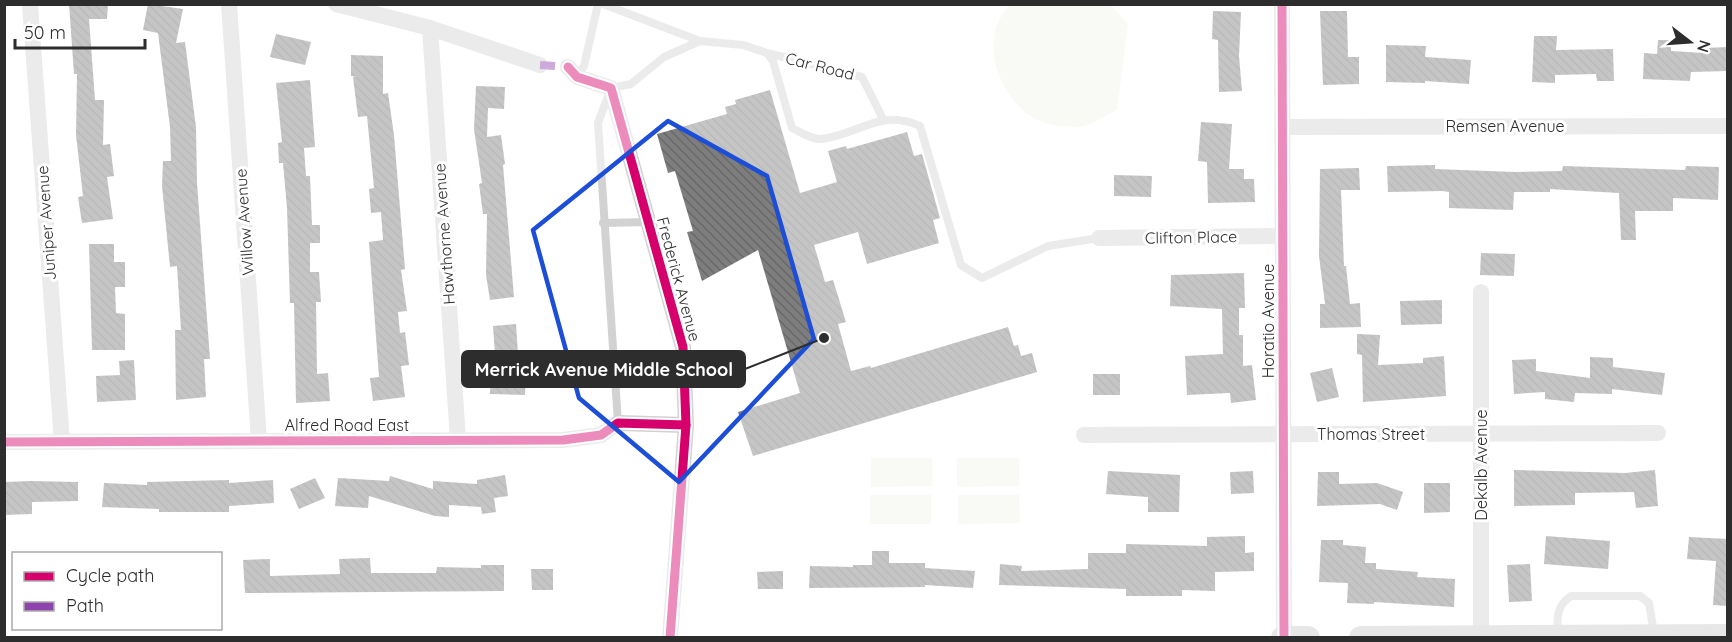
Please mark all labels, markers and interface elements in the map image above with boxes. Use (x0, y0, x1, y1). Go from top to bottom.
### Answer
scale bar (15, 12, 146, 50)
north arrow (1660, 12, 1720, 72)
text: 50 m (24, 21, 66, 44)
text: N (1693, 38, 1716, 55)
street label: Car Road (783, 48, 857, 84)
street label: Remsen Avenue (1445, 116, 1565, 136)
street label: Hawthorne Avenue (429, 163, 459, 305)
street label: Juniper Avenue (32, 165, 60, 281)
street label: Willow Avenue (230, 168, 258, 276)
street label: Frederick Avenue (653, 215, 705, 343)
street label: Clifton Place (1145, 226, 1237, 248)
street label: Horatio Avenue (1258, 264, 1278, 378)
callout: Merrick Avenue Middle School (462, 351, 745, 387)
text: Merrick Avenue Middle School (475, 358, 733, 381)
street label: Dekalb Avenue (1471, 409, 1491, 521)
street label: Alfred Road East (285, 415, 409, 435)
street label: Thomas Street (1317, 424, 1425, 444)
legend (12, 552, 222, 630)
text: Cycle path (66, 564, 154, 587)
text: Path (66, 594, 104, 617)

